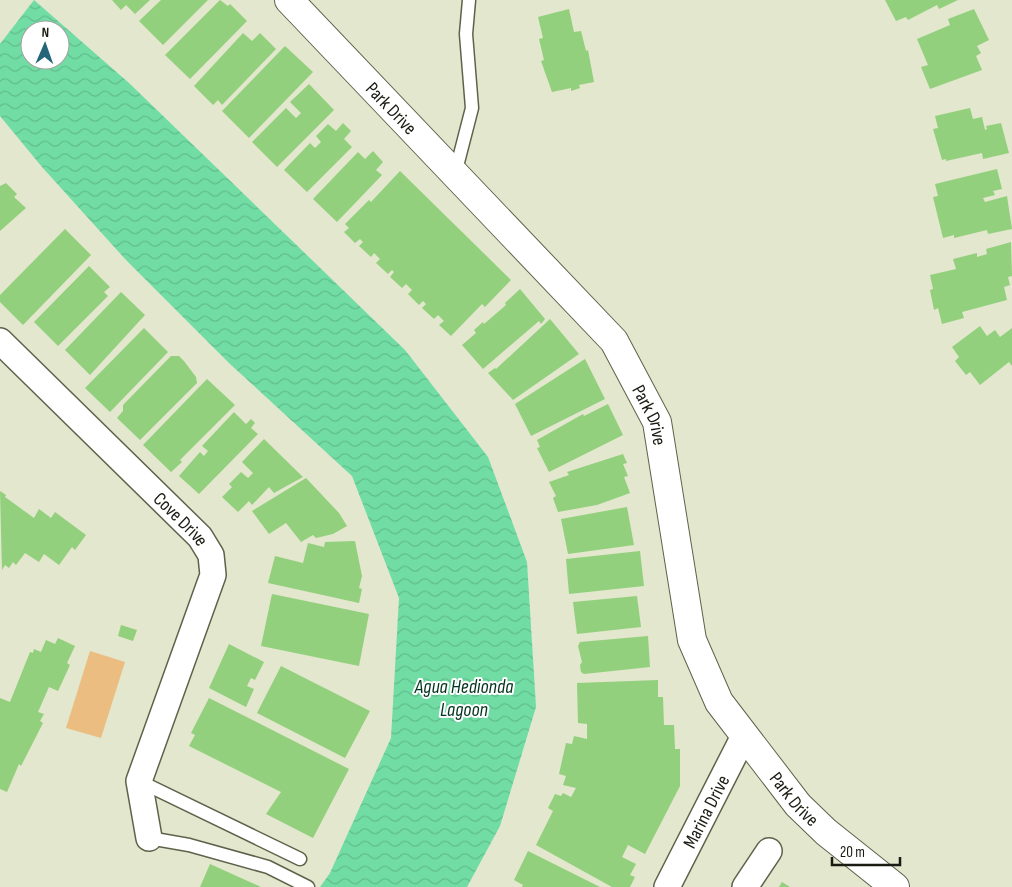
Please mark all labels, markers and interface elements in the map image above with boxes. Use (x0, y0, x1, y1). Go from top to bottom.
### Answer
north arrow (20, 20, 70, 70)
text: N (41, 24, 49, 41)
street label: Park Drive (360, 78, 421, 140)
street label: Park Drive (626, 381, 671, 447)
street label: Cove Drive (148, 488, 213, 551)
water label: Agua Hedionda Lagoon (414, 675, 513, 722)
street label: Park Drive (764, 768, 823, 832)
street label: Marina Drive (679, 771, 735, 853)
scale bar (832, 834, 900, 866)
text: 20 m (840, 843, 865, 862)

